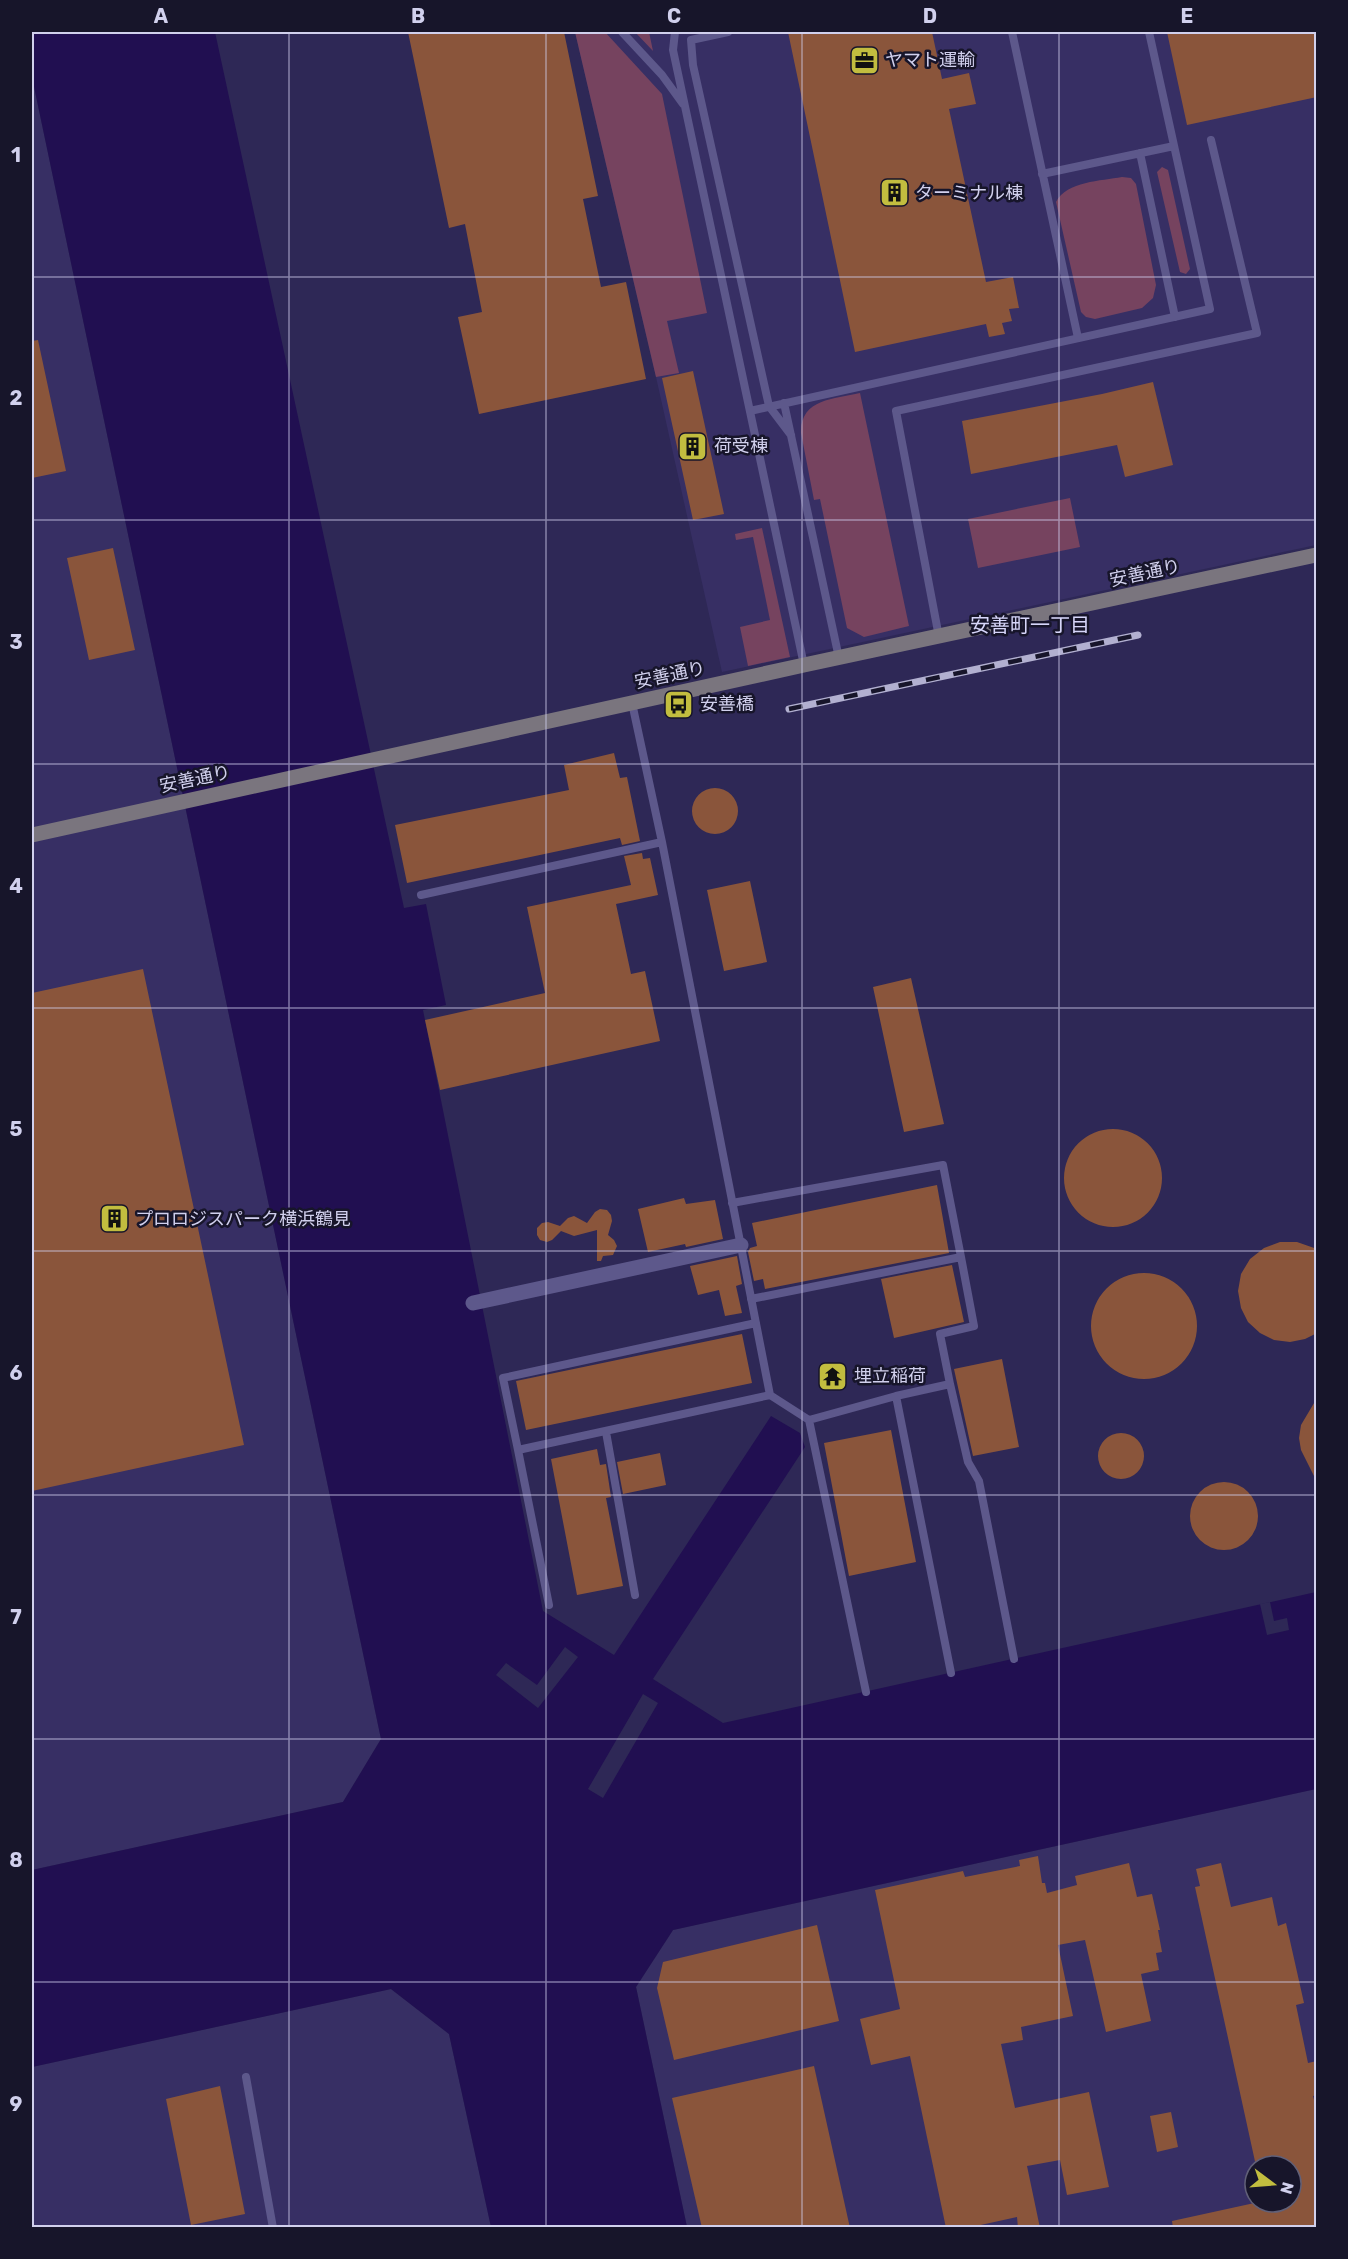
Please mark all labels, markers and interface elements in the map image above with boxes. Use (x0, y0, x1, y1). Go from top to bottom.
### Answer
text: A (154, 4, 169, 28)
text: B (411, 4, 425, 28)
text: C (667, 4, 681, 28)
text: D (923, 4, 937, 28)
text: E (1181, 4, 1193, 28)
office icon: ヤマト運輸 (848, 44, 880, 76)
place label: ヤマト運輸 (885, 49, 975, 71)
text: 1 (11, 143, 21, 167)
building icon: ターミナル棟 (878, 177, 910, 209)
place label: ターミナル棟 (915, 182, 1023, 204)
text: 2 (10, 386, 23, 410)
building icon: 荷受棟 (677, 430, 709, 462)
place label: 荷受棟 (714, 435, 768, 457)
street label: 安善通り (1107, 555, 1183, 591)
district label: 安善町一丁目 (970, 613, 1090, 637)
text: 3 (9, 630, 23, 654)
street label: 安善通り (632, 657, 708, 693)
bus stop icon: 安善橋 (663, 688, 695, 720)
place label: 安善橋 (700, 693, 754, 715)
street label: 安善通り (157, 761, 233, 797)
text: 4 (9, 874, 23, 898)
text: 5 (10, 1117, 23, 1141)
building icon: プロロジスパーク横浜鶴見 (98, 1203, 130, 1235)
place label: プロロジスパーク横浜鶴見 (135, 1208, 351, 1230)
temple icon: 埋立稲荷 (817, 1360, 849, 1392)
text: 6 (9, 1361, 23, 1385)
place label: 埋立稲荷 (854, 1365, 926, 1387)
text: 7 (10, 1605, 22, 1629)
text: 8 (9, 1848, 23, 1872)
text: 9 (10, 2092, 23, 2116)
north arrow (1243, 2154, 1303, 2214)
text: N (1276, 2180, 1298, 2196)

